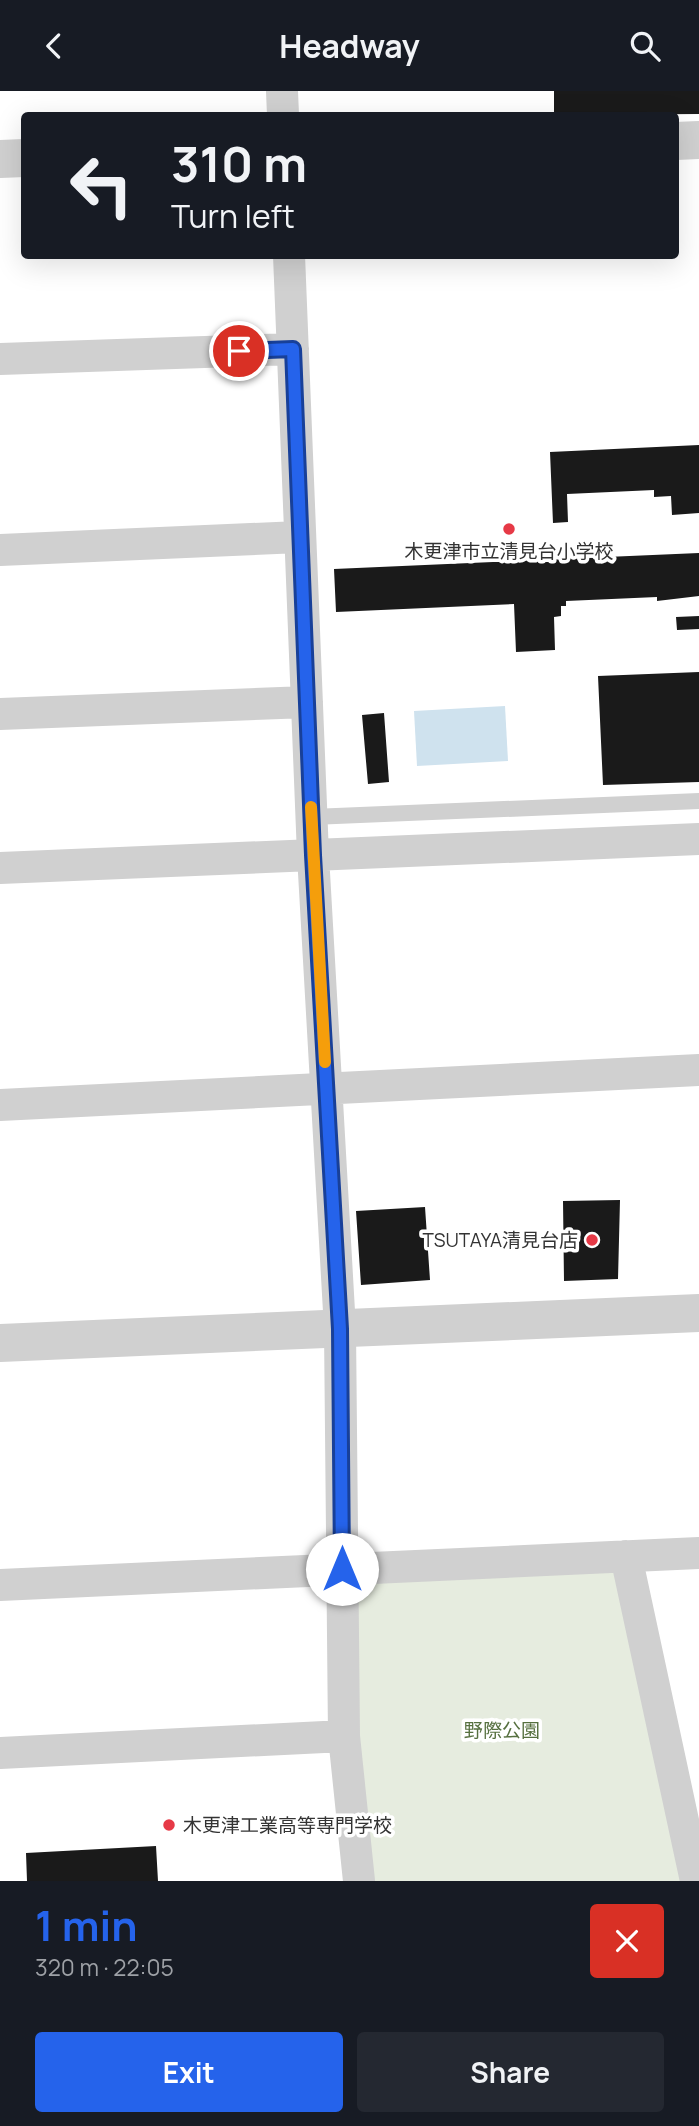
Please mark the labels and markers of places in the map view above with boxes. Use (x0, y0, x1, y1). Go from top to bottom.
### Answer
pin (209, 321, 269, 381)
marker: 木更津市立清見台小学校 (501, 521, 517, 537)
place label: 木更津市立清見台小学校 (404, 538, 614, 564)
place label: TSUTAYA清見台店 (422, 1227, 578, 1253)
marker: TSUTAYA清見台店 (584, 1232, 600, 1248)
place label: 木更津工業高等専門学校 (183, 1812, 392, 1838)
marker: 木更津工業高等専門学校 (161, 1817, 177, 1833)

